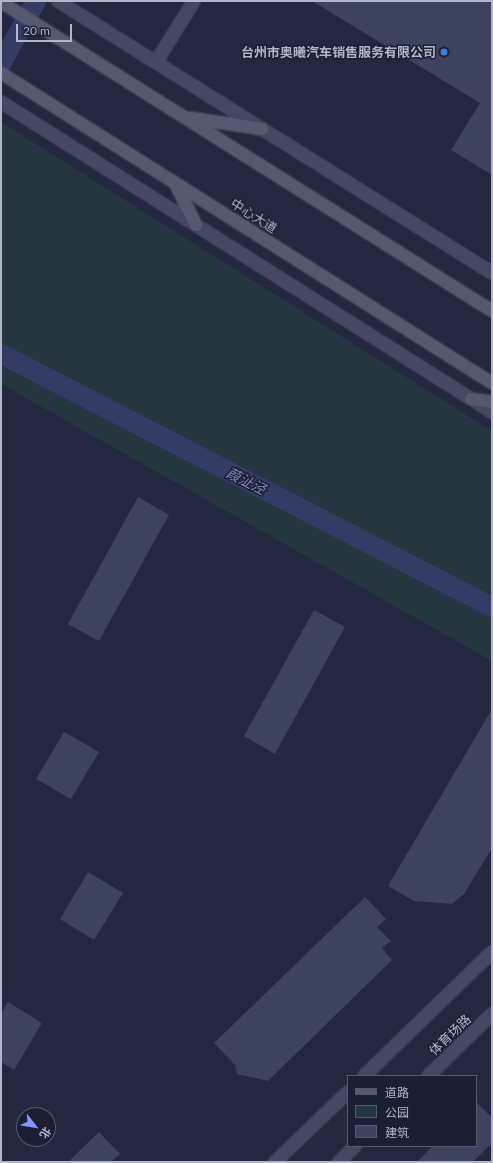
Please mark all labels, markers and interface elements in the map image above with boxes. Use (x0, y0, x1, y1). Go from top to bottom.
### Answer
scale bar (18, 16, 74, 42)
text: 20 m (23, 23, 50, 38)
place label: 台州市奥曦汽车销售服务有限公司 (241, 44, 436, 60)
marker: 台州市奥曦汽车销售服务有限公司 (439, 47, 449, 57)
street label: 中心大道 (228, 196, 280, 236)
water label: 葭沚泾 (223, 464, 269, 498)
street label: 体育场路 (426, 1011, 474, 1059)
legend (347, 1075, 477, 1147)
text: 道路 (385, 1085, 409, 1100)
text: 公园 (385, 1105, 409, 1120)
north arrow (16, 1107, 56, 1147)
text: 北 (37, 1125, 54, 1141)
text: 建筑 (385, 1125, 409, 1140)

